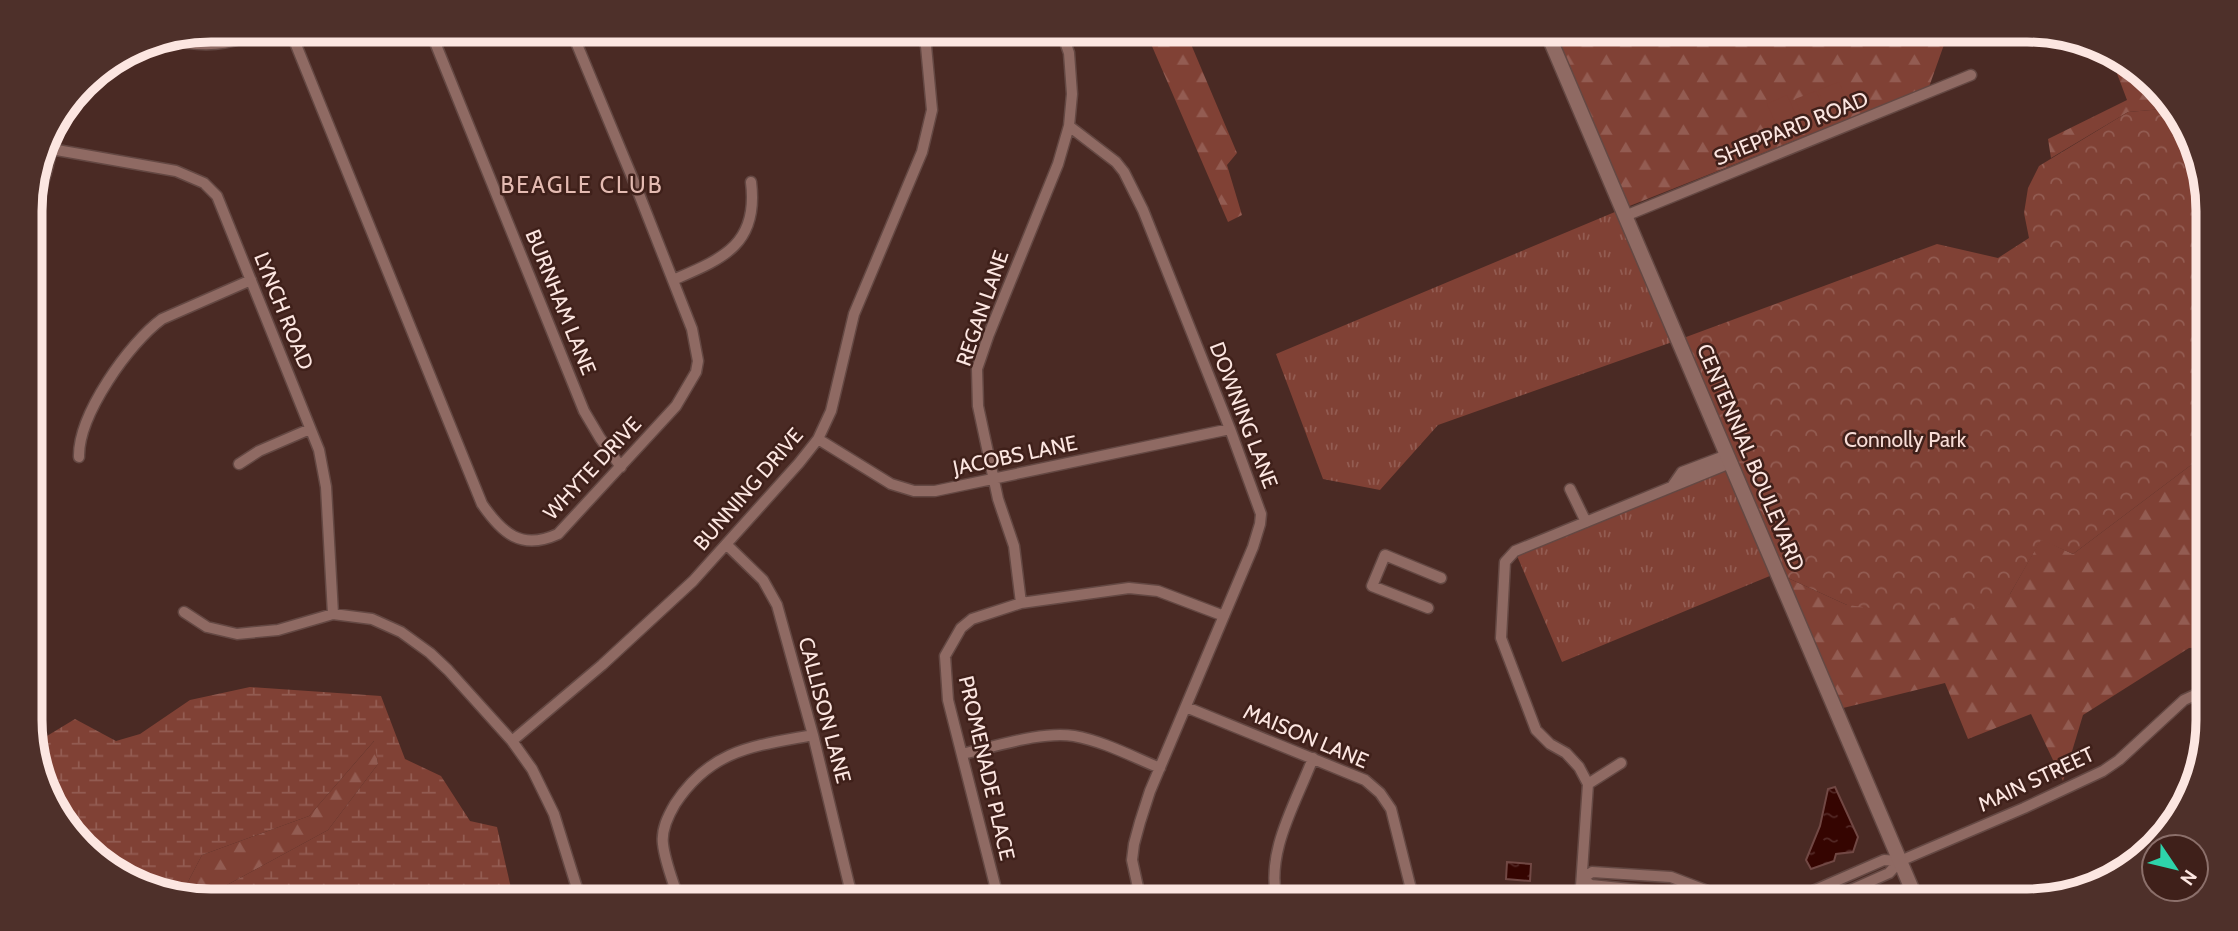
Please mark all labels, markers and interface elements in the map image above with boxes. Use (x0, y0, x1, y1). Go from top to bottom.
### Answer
street label: SHEPPARD ROAD (1710, 86, 1872, 170)
district label: BEAGLE CLUB (501, 171, 663, 199)
street label: BURNHAM LANE (520, 226, 602, 378)
street label: REGAN LANE (951, 247, 1013, 369)
street label: LYNCH ROAD (249, 249, 319, 373)
street label: DOWNING LANE (1205, 338, 1283, 492)
street label: CENTENNIAL BOULEVARD (1692, 340, 1810, 574)
street label: WHYTE DRIVE (538, 411, 646, 525)
street label: BUNNING DRIVE (688, 423, 808, 555)
park label: Connolly Park (1844, 427, 1967, 452)
street label: JACOBS LANE (950, 430, 1079, 481)
street label: CALLISON LANE (794, 634, 856, 786)
street label: PROMENADE PLACE (954, 673, 1020, 863)
street label: MAISON LANE (1240, 698, 1372, 774)
street label: MAIN STREET (1974, 741, 2098, 817)
north arrow (2140, 833, 2210, 903)
text: N (2175, 865, 2202, 890)

